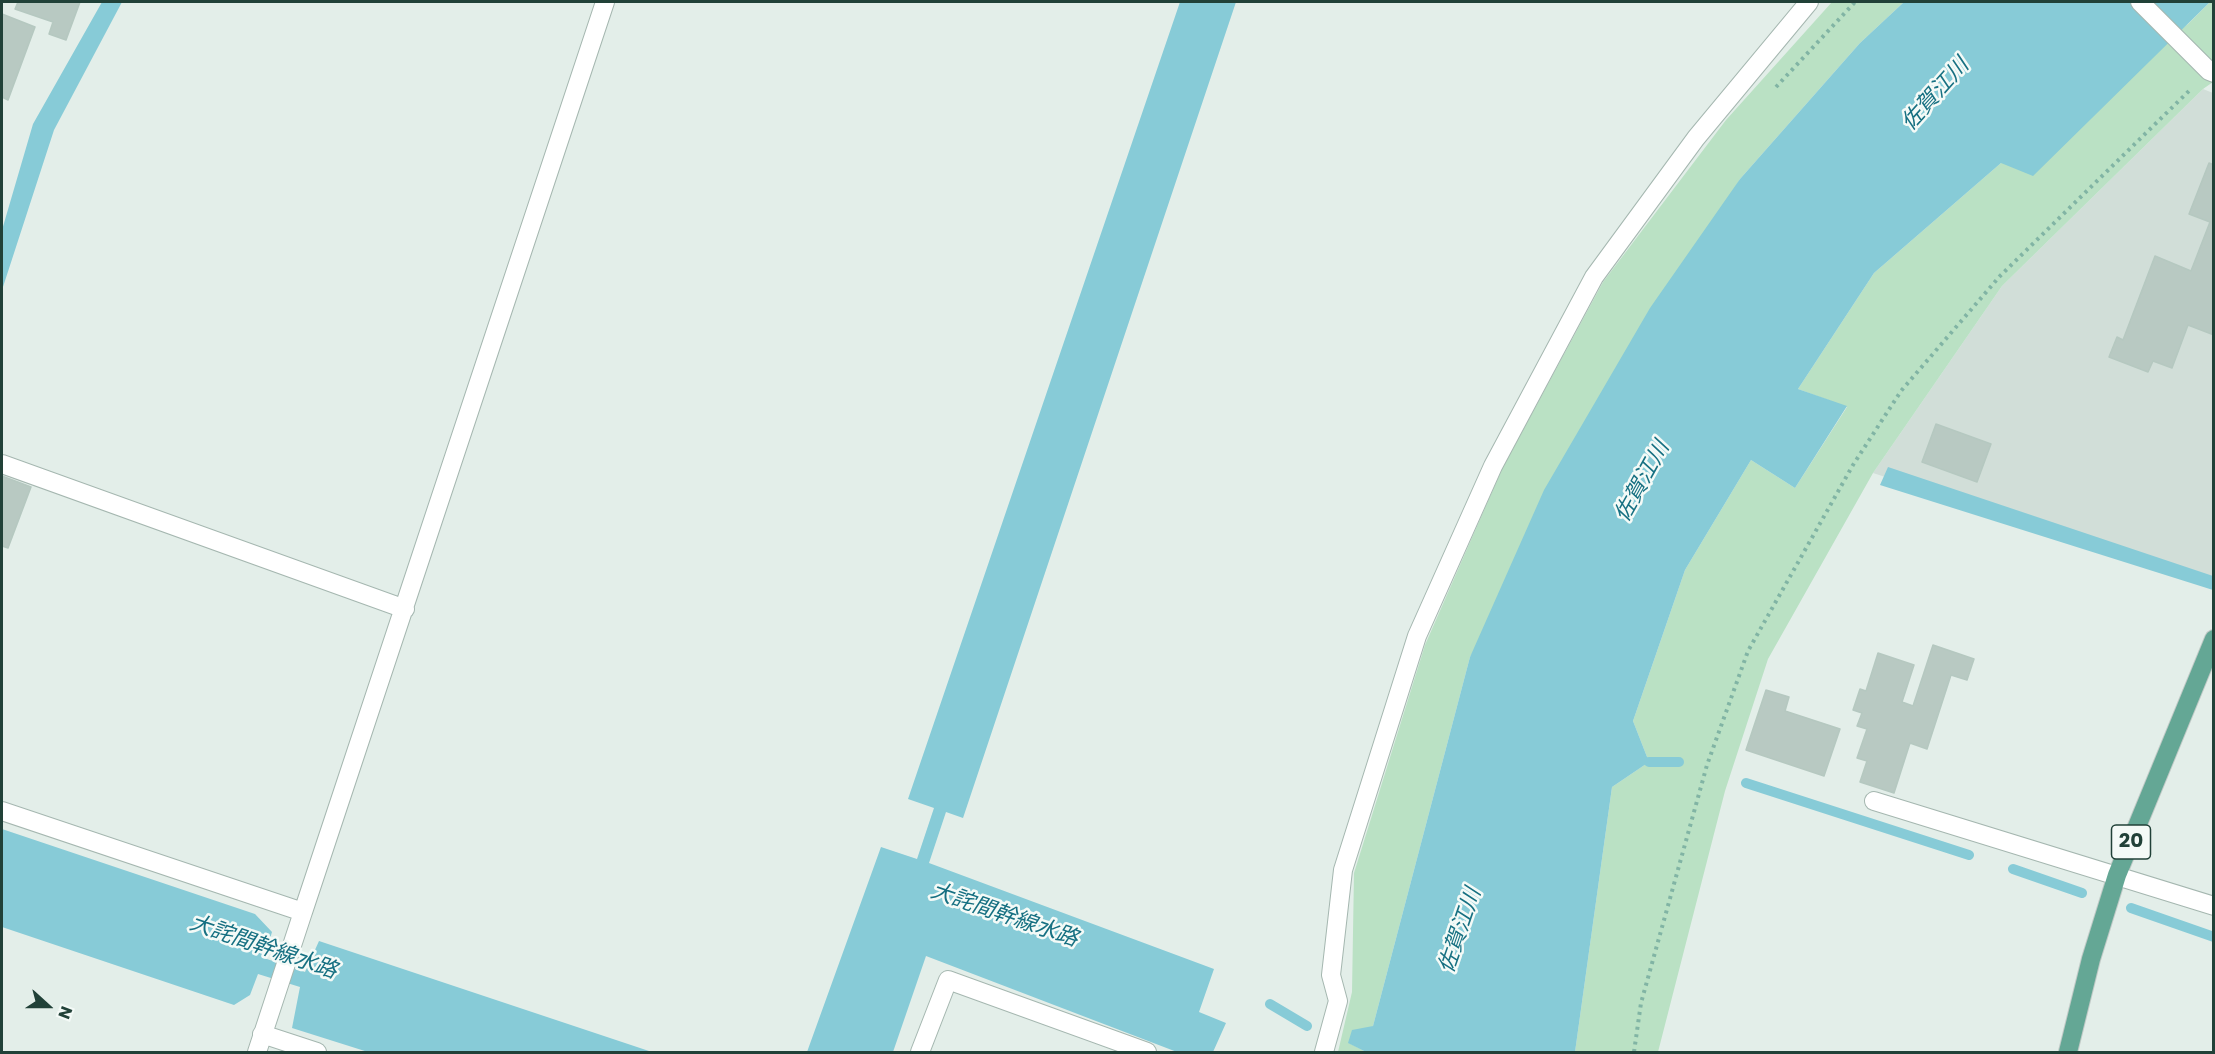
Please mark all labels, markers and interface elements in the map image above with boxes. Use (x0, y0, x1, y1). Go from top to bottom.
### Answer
water label: 佐賀江川 (1897, 53, 1975, 137)
water label: 佐賀江川 (1610, 437, 1676, 527)
road number: 20 (2112, 825, 2150, 859)
water label: 大詫間幹線水路 (927, 878, 1081, 954)
water label: 佐賀江川 (1434, 885, 1488, 977)
water label: 大詫間幹線水路 (186, 910, 340, 986)
north arrow (18, 976, 78, 1036)
text: N (52, 1003, 78, 1022)

